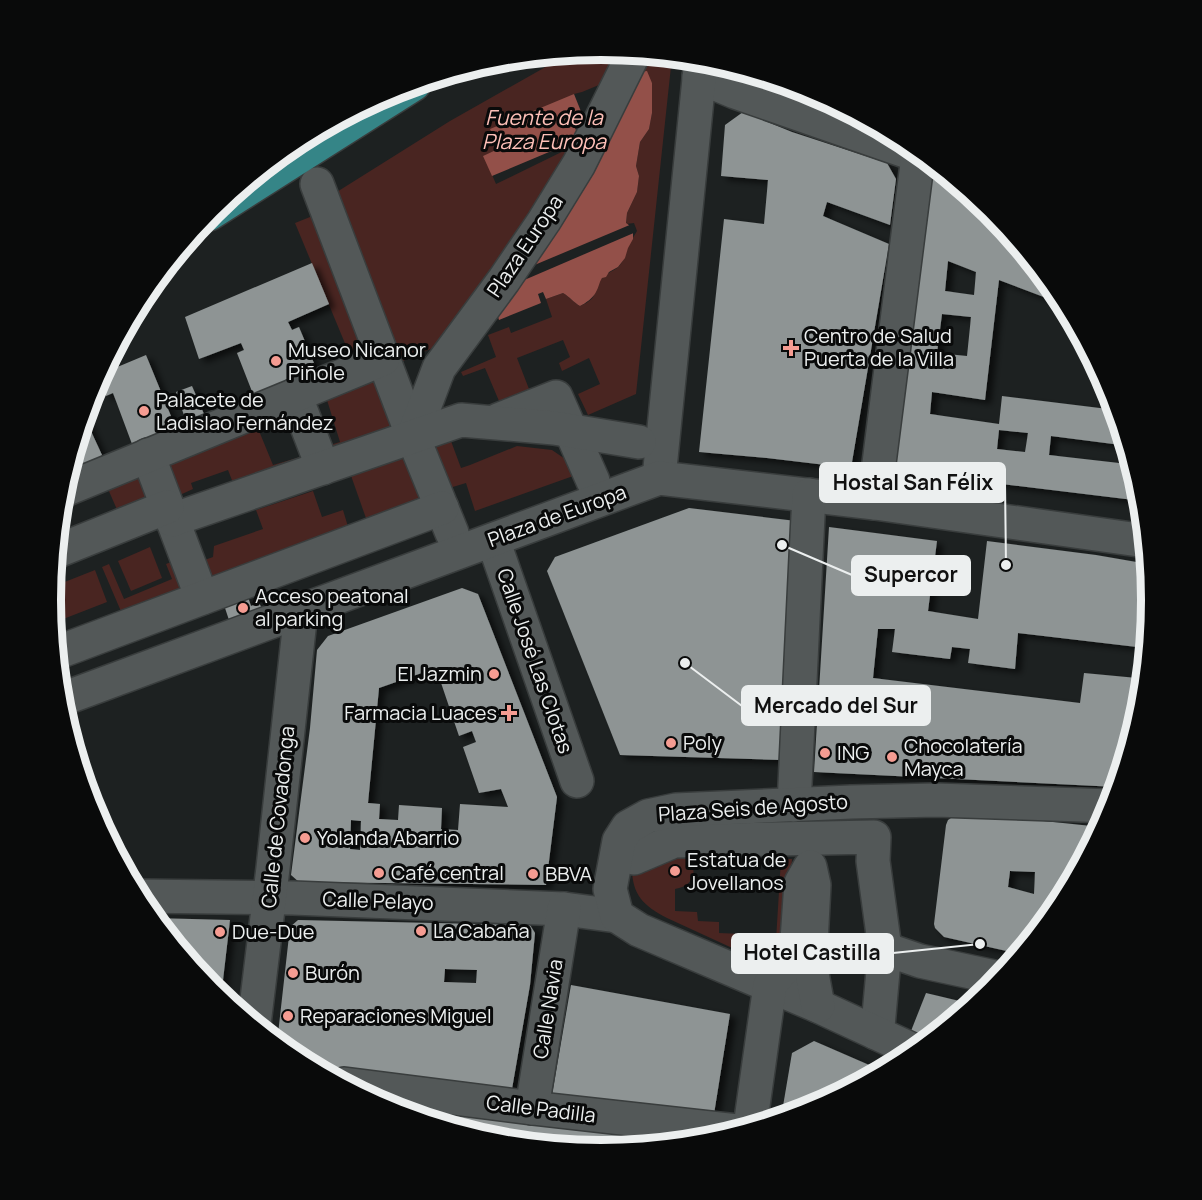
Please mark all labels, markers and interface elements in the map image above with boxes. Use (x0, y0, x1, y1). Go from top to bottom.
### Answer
water label: Fuente de la Plaza Europa (482, 103, 607, 155)
street label: Plaza Europa (480, 189, 569, 302)
place label: Centro de Salud Puerta de la Villa (804, 322, 954, 372)
place label: Museo Nicanor Piñole (288, 336, 426, 386)
marker: Centro de Salud Puerta de la Villa (782, 339, 800, 357)
marker: Museo Nicanor Piñole (269, 354, 283, 368)
place label: Palacete de Ladislao Fernández (156, 386, 334, 436)
marker: Palacete de Ladislao Fernández (137, 404, 151, 418)
callout: Hostal San Félix (820, 463, 1005, 502)
text: Hostal San Félix (833, 468, 994, 496)
street label: Plaza de Europa (484, 478, 630, 553)
callout: Supercor (852, 556, 970, 595)
text: Supercor (864, 560, 958, 588)
street label: Calle José Las Clotas (491, 565, 580, 757)
place label: Acceso peatonal al parking (255, 582, 409, 632)
marker: Acceso peatonal al parking (236, 601, 250, 615)
place label: El Jazmin (397, 660, 482, 687)
marker: El Jazmin (487, 667, 501, 681)
callout: Mercado del Sur (742, 686, 930, 725)
text: Mercado del Sur (754, 691, 918, 719)
place label: Farmacia Luaces (344, 699, 497, 726)
marker: Farmacia Luaces (502, 706, 516, 720)
street label: Calle de Covadonga (255, 725, 300, 909)
place label: Poly (683, 729, 723, 756)
place label: Chocolatería Mayca (904, 732, 1023, 782)
marker: Poly (664, 736, 678, 750)
place label: ING (837, 739, 869, 766)
marker: ING (818, 746, 832, 760)
marker: Chocolatería Mayca (885, 750, 899, 764)
street label: Plaza Seis de Agosto (657, 787, 849, 828)
place label: Yolanda Abarrio (317, 824, 460, 851)
marker: Yolanda Abarrio (298, 831, 312, 845)
place label: Estatua de Jovellanos (687, 846, 787, 896)
place label: Café central (391, 859, 504, 886)
place label: BBVA (545, 860, 593, 887)
marker: Estatua de Jovellanos (668, 864, 682, 878)
marker: Café central (372, 866, 386, 880)
marker: BBVA (526, 867, 540, 881)
street label: Calle Pelayo (322, 885, 434, 916)
place label: La Cabaña (433, 917, 530, 944)
place label: Due-Due (232, 918, 314, 945)
marker: La Cabaña (414, 924, 428, 938)
marker: Due-Due (213, 925, 227, 939)
callout: Hotel Castilla (732, 934, 893, 973)
text: Hotel Castilla (743, 938, 881, 966)
street label: Calle Navia (526, 957, 569, 1061)
place label: Burón (305, 959, 360, 986)
marker: Burón (286, 966, 300, 980)
place label: Reparaciones Miguel (300, 1002, 492, 1029)
marker: Reparaciones Miguel (281, 1009, 295, 1023)
street label: Calle Padilla (485, 1088, 597, 1129)

